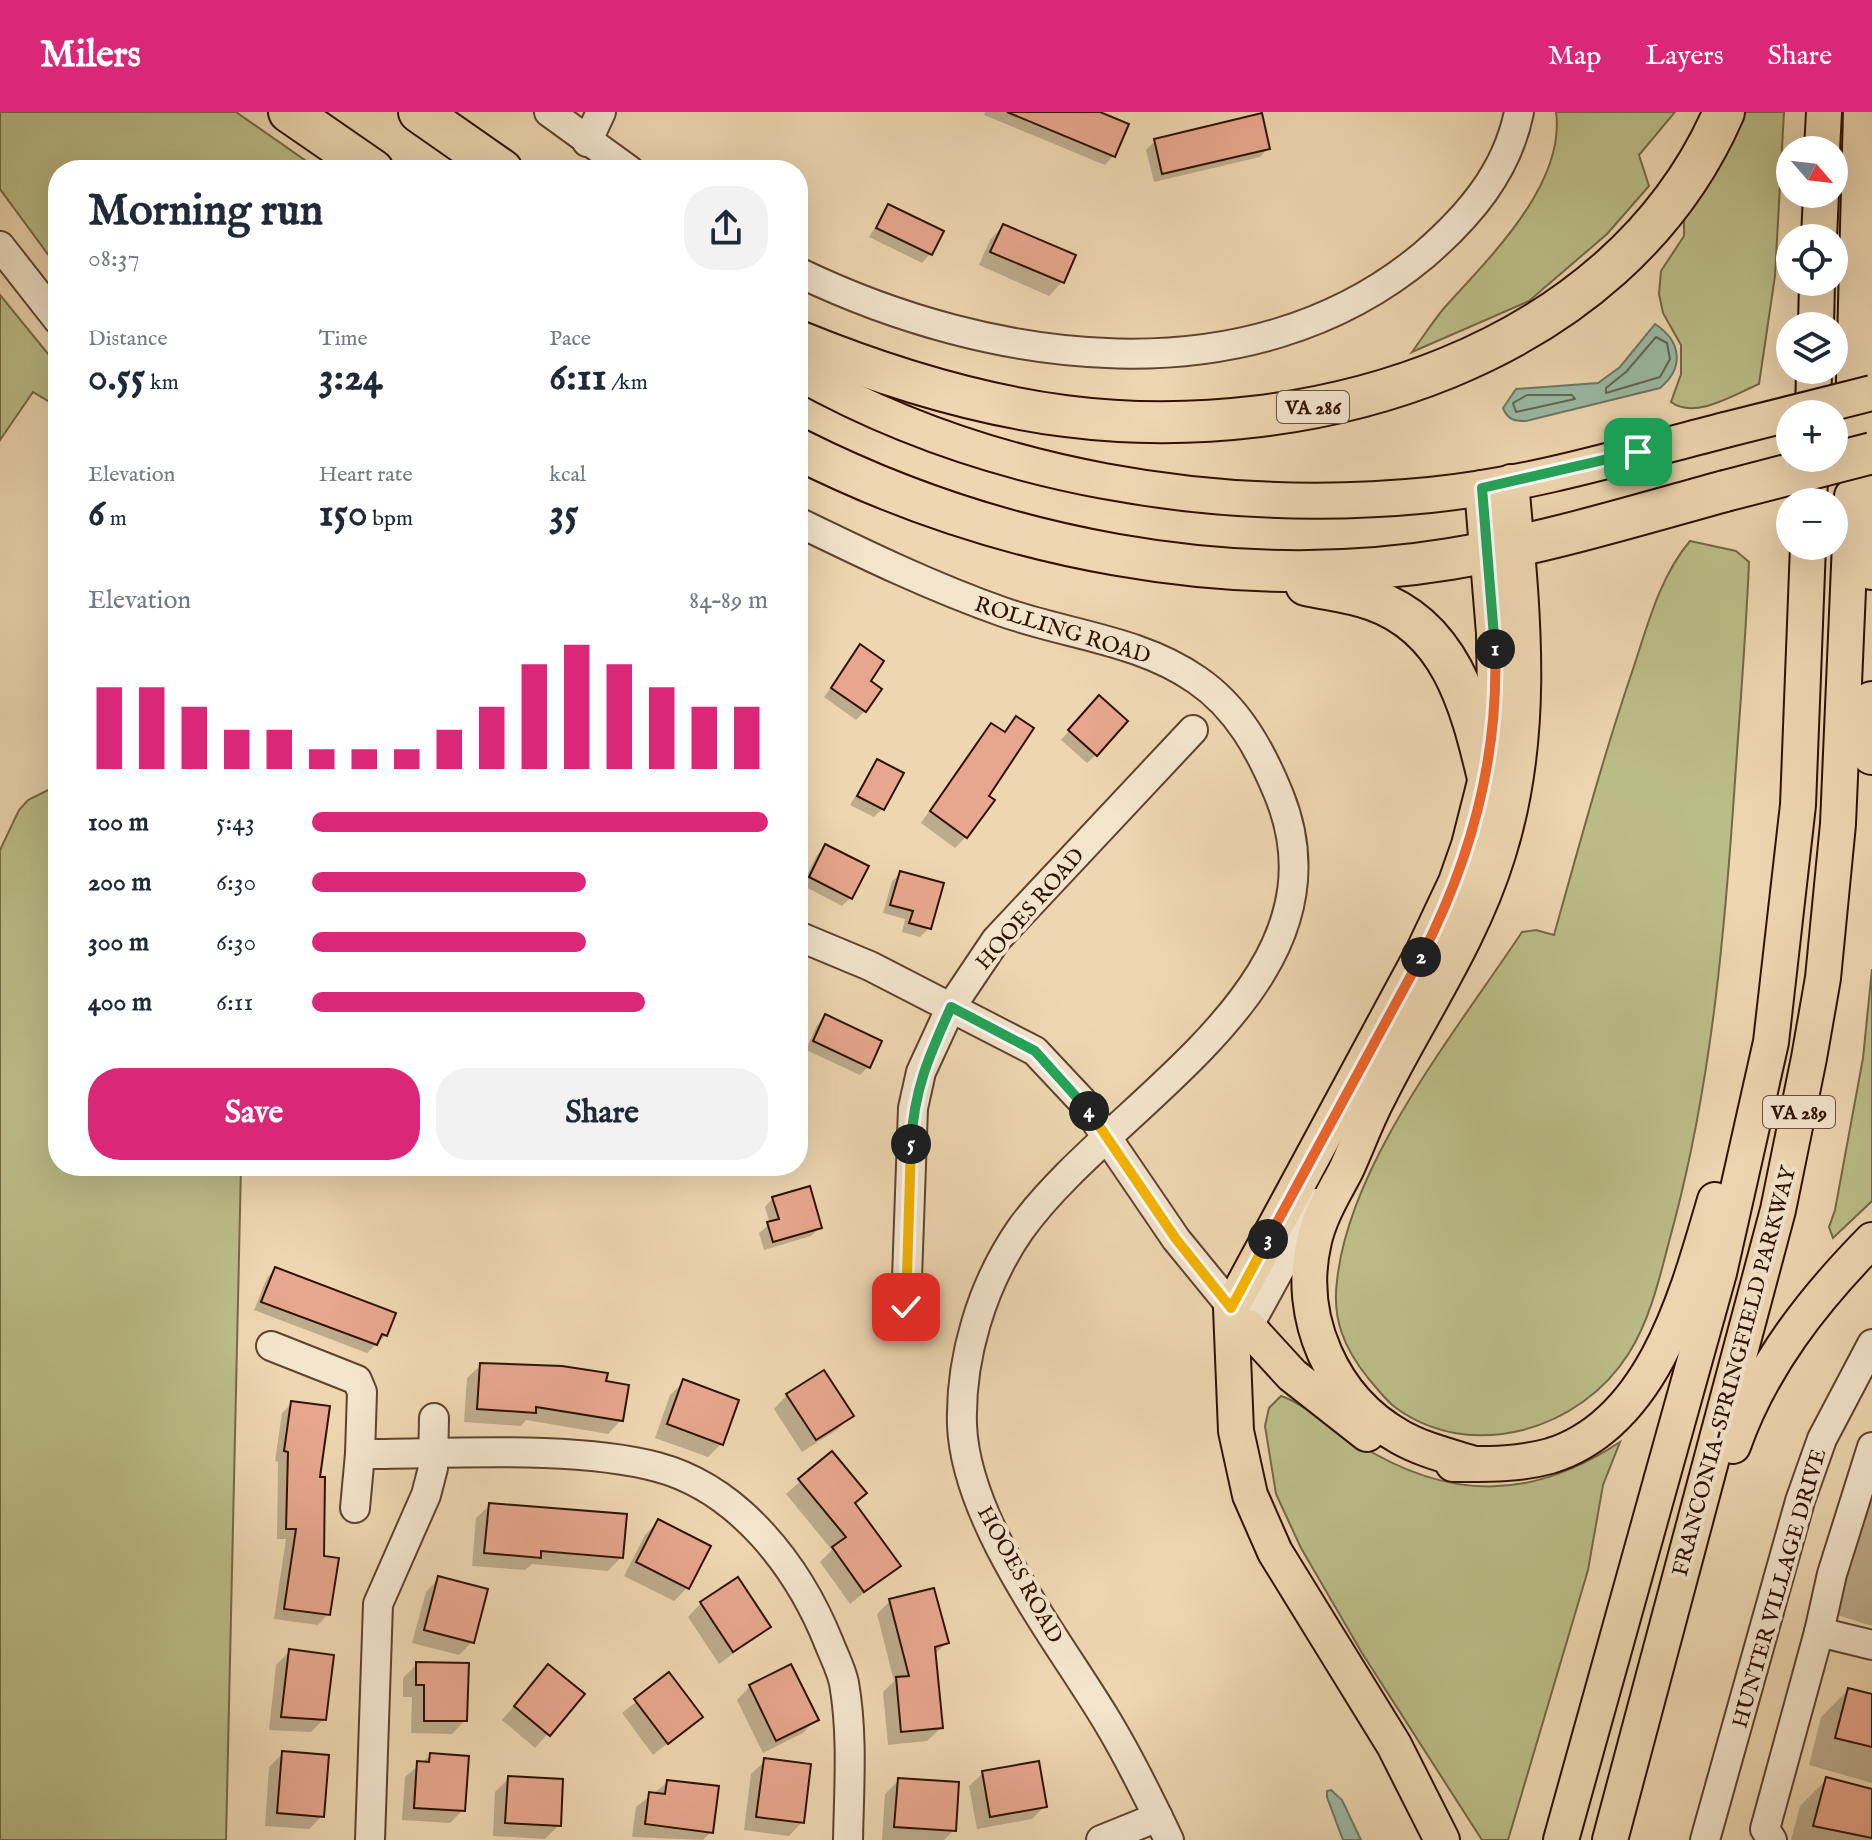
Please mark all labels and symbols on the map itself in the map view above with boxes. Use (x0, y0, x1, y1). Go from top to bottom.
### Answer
north arrow (1776, 136, 1848, 208)
road number: VA 286 (1277, 391, 1349, 423)
pin (1604, 418, 1672, 486)
street label: ROLLING ROAD (971, 591, 1154, 671)
pin: 1 (1475, 629, 1515, 669)
street label: HOOES ROAD (970, 842, 1091, 976)
pin: 2 (1401, 937, 1441, 977)
pin: 4 (1069, 1091, 1109, 1131)
road number: VA 289 (1763, 1096, 1835, 1128)
pin: 5 (891, 1124, 931, 1164)
street label: FRANCONIA-SPRINGFIELD PARKWAY (1667, 1162, 1804, 1580)
pin: 3 (1248, 1219, 1288, 1259)
pin (872, 1273, 940, 1341)
street label: HUNTER VILLAGE DRIVE (1727, 1446, 1833, 1732)
street label: HOOES ROAD (970, 1501, 1069, 1649)

